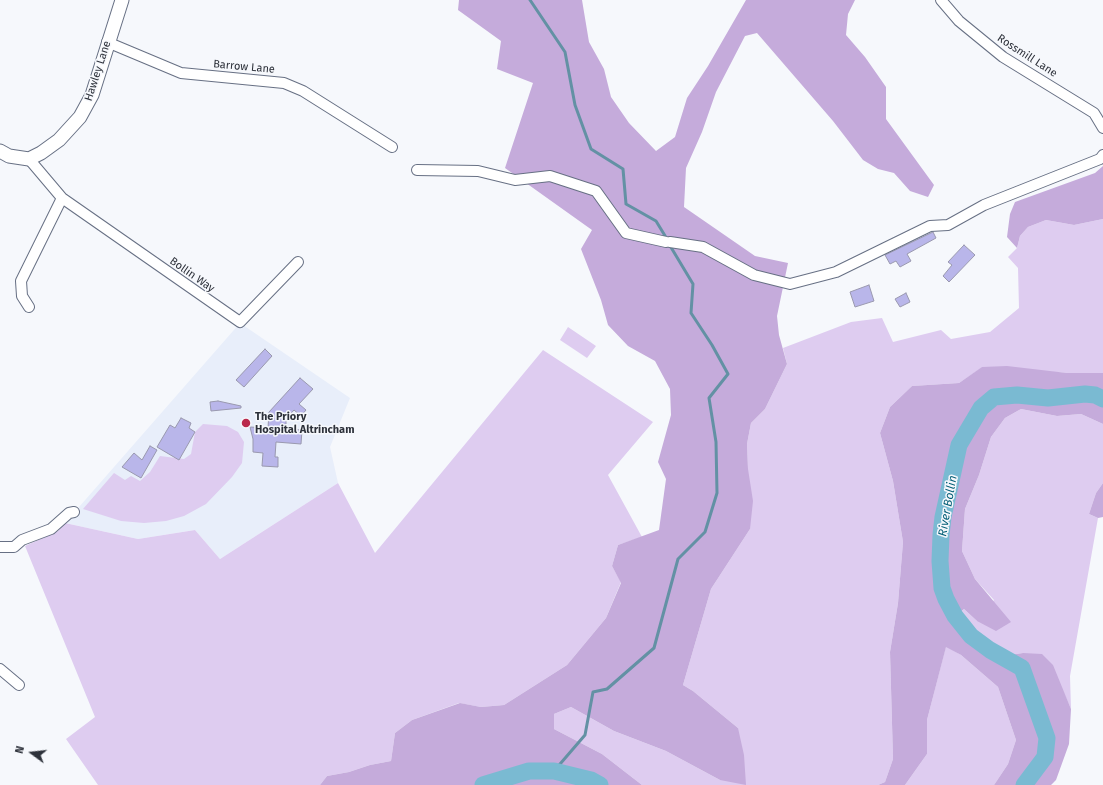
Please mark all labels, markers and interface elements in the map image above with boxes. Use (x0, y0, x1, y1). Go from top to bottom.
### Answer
street label: Rossmill Lane (995, 32, 1059, 80)
street label: Hawley Lane (82, 39, 114, 103)
street label: Barrow Lane (213, 58, 275, 76)
street label: Bollin Way (167, 255, 217, 295)
place label: The Priory Hospital Altrincham (255, 410, 354, 436)
marker: The Priory Hospital Altrincham (240, 417, 252, 429)
water label: River Bollin (936, 474, 960, 538)
north arrow (12, 733, 52, 773)
text: N (13, 745, 27, 755)

